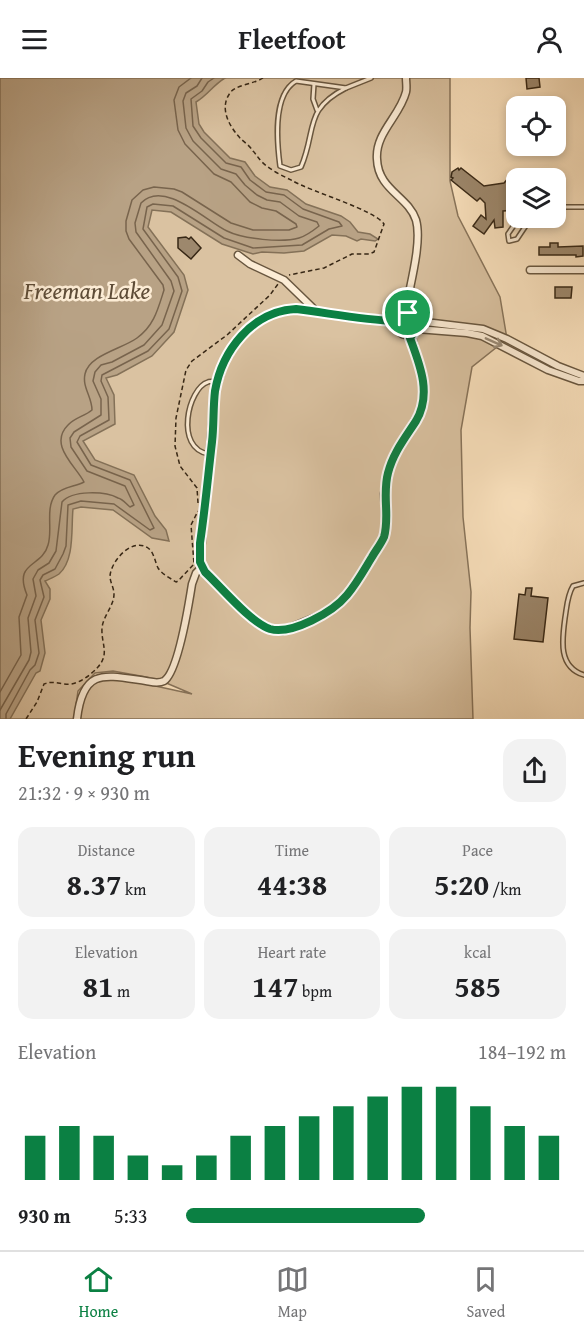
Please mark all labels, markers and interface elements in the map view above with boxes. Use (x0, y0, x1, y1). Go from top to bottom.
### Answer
text: Fleetfoot (238, 19, 346, 59)
icon: menu (18, 23, 51, 56)
icon: person (533, 23, 566, 56)
map controls (506, 96, 566, 228)
button: locate (506, 96, 566, 156)
button: layers (506, 168, 566, 228)
water label: Freeman Lake (23, 273, 151, 308)
pin (382, 287, 433, 338)
icon: arrive (391, 296, 424, 329)
one-way arrow (485, 337, 503, 348)
text: Evening run (18, 731, 195, 779)
button: share (503, 739, 566, 802)
text: 21:32 · 9 × 930 m (18, 778, 150, 807)
text: Distance (78, 838, 135, 862)
text: Time (275, 838, 309, 862)
text: Pace (462, 838, 493, 862)
text: 8.37 (66, 862, 122, 906)
text: 44:38 (257, 862, 327, 906)
text: 5:20 (434, 862, 489, 906)
text: km (122, 877, 146, 901)
text: /km (489, 877, 521, 901)
text: Elevation (75, 940, 138, 964)
text: Heart rate (258, 940, 326, 964)
text: kcal (464, 940, 491, 964)
text: 81 (82, 964, 114, 1008)
text: 147 (252, 964, 299, 1008)
text: 585 (454, 964, 501, 1008)
text: m (114, 979, 130, 1003)
text: bpm (299, 979, 332, 1003)
text: Elevation (18, 1037, 96, 1066)
text: 184–192 m (478, 1037, 566, 1066)
text: 930 m (18, 1201, 71, 1230)
text: 5:33 (114, 1201, 148, 1230)
tab: Home (79, 1263, 118, 1323)
tab: Map (276, 1263, 309, 1323)
tab: Saved (466, 1263, 505, 1323)

